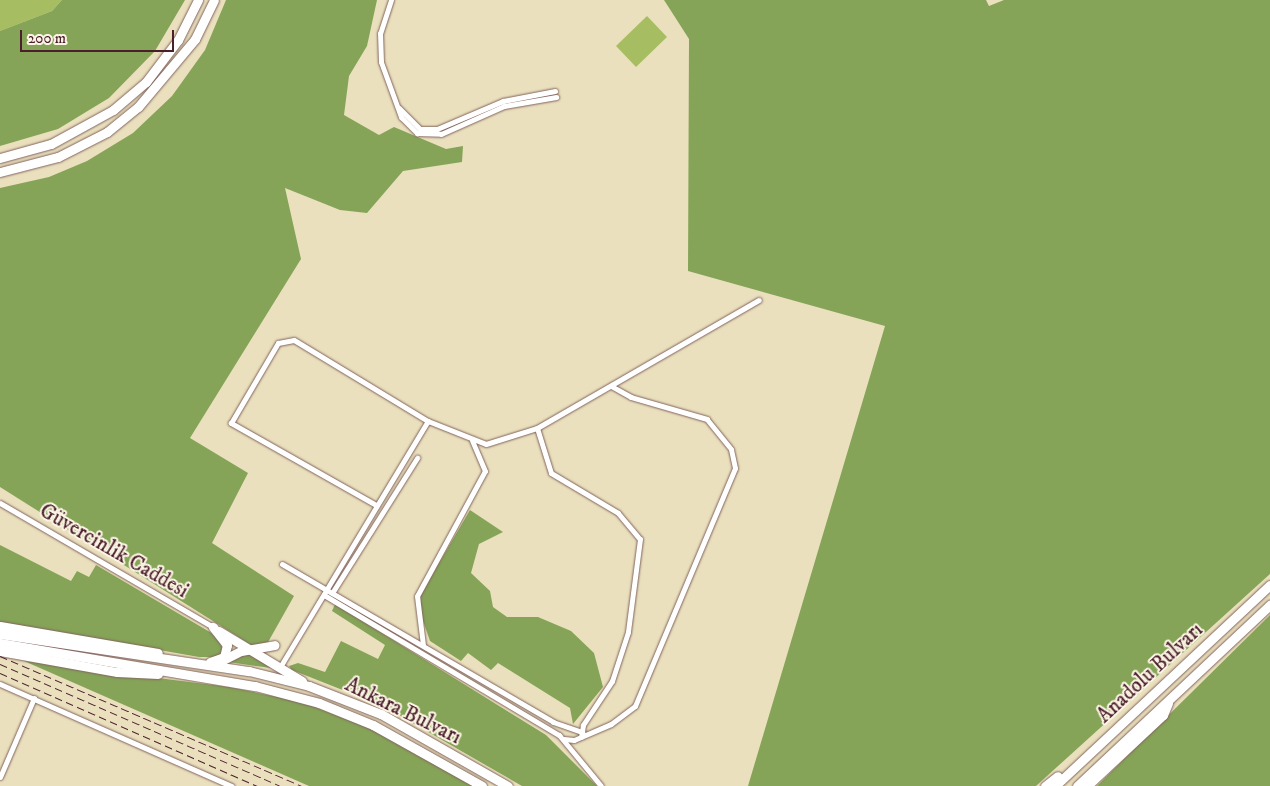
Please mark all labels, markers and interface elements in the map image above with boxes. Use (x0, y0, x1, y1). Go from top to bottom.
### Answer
scale bar (22, 20, 176, 52)
text: 200 m (28, 29, 66, 48)
street label: Güvercinlik Caddesi (35, 498, 193, 604)
street label: Anadolu Bulvarı (1092, 618, 1208, 728)
street label: Ankara Bulvarı (341, 672, 465, 750)

